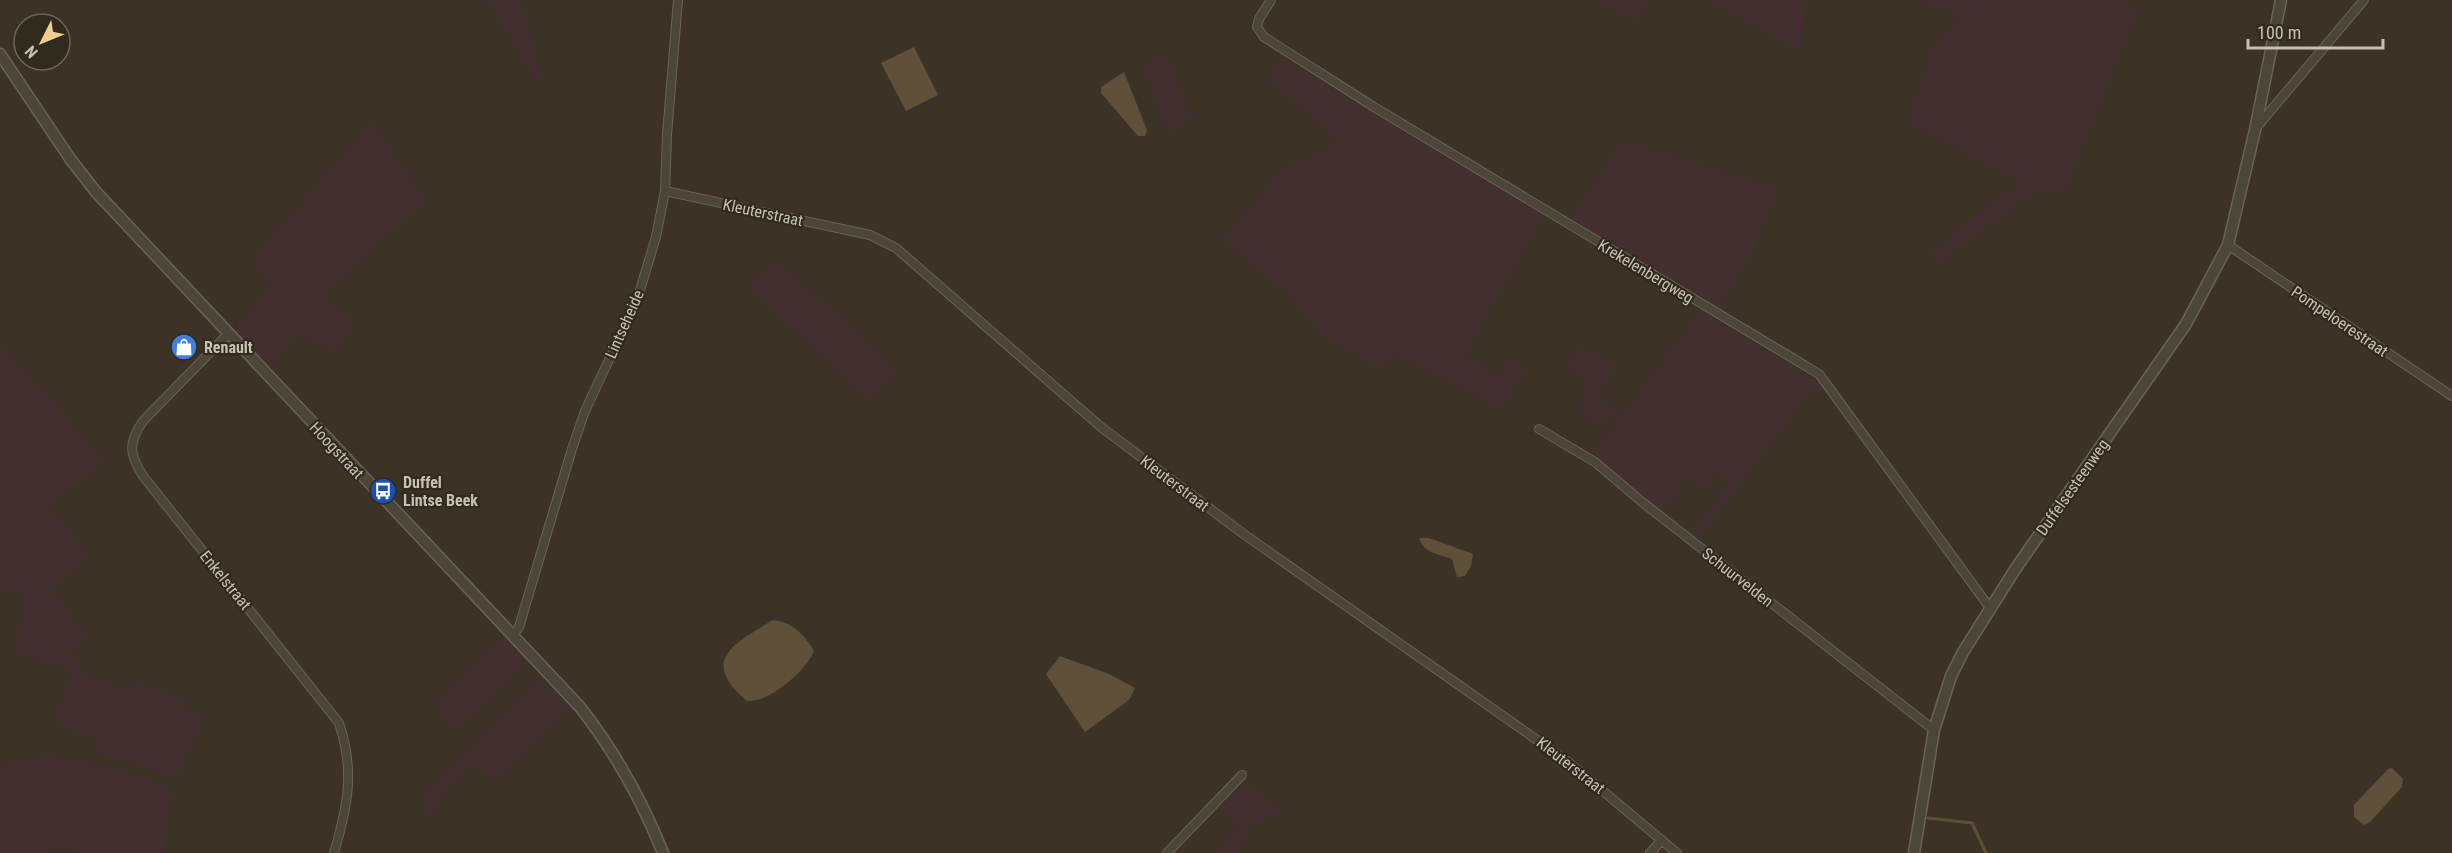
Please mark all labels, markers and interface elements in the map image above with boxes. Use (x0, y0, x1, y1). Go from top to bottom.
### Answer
north arrow (12, 12, 72, 72)
scale bar (2248, 12, 2383, 50)
text: 100 m (2257, 22, 2301, 43)
text: N (21, 42, 42, 62)
street label: Kleuterstraat (721, 195, 805, 230)
street label: Krekelenbergweg (1594, 235, 1697, 307)
street label: Pompeloerestraat (2288, 282, 2392, 361)
street label: Lintseheide (601, 287, 648, 361)
shop icon: Renault (169, 332, 199, 362)
place label: Renault (204, 338, 253, 357)
street label: Hoogstraat (306, 418, 368, 483)
street label: Duffelsesteenweg (2032, 435, 2113, 539)
street label: Kleuterstraat (1136, 451, 1213, 516)
place label: Duffel Lintse Beek (403, 473, 478, 510)
bus stop icon: Duffel Lintse Beek (368, 476, 398, 506)
street label: Schuurvelden (1698, 544, 1777, 611)
street label: Enkelstraat (196, 547, 255, 614)
street label: Kleuterstraat (1533, 733, 1609, 798)

